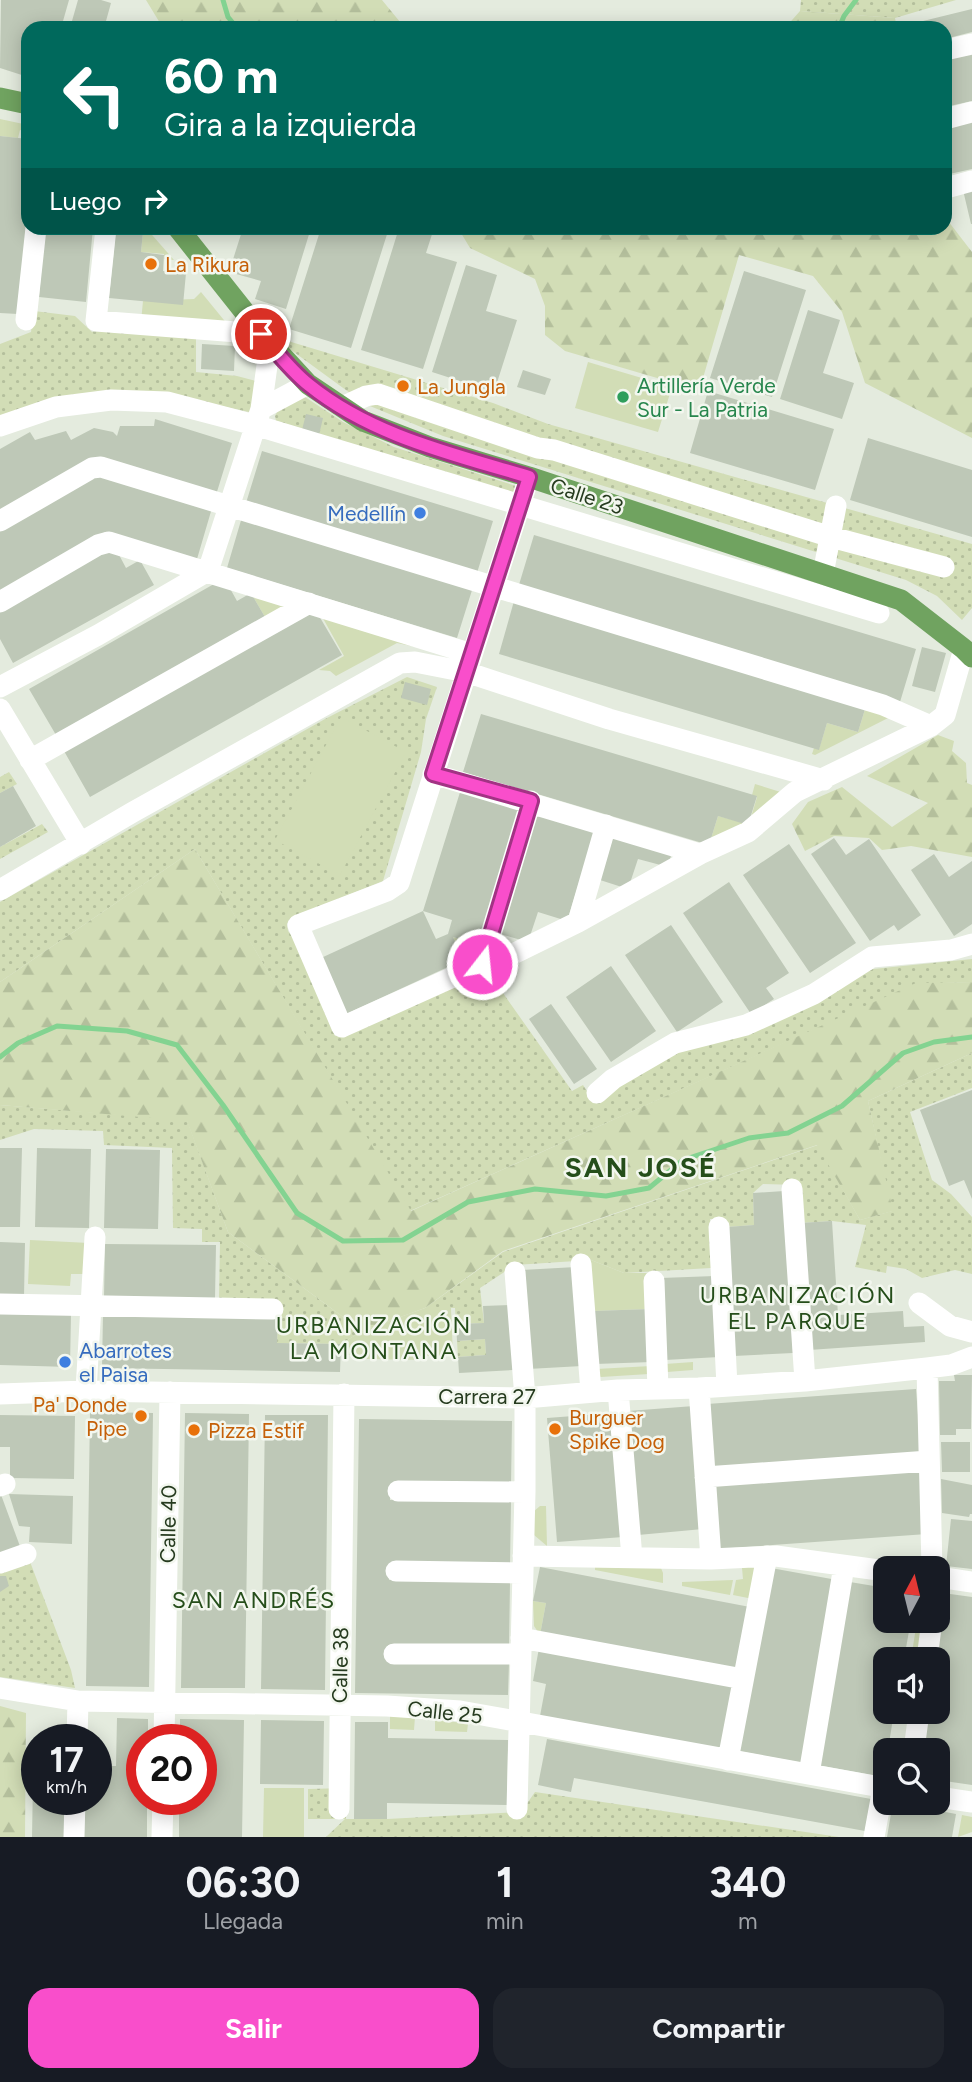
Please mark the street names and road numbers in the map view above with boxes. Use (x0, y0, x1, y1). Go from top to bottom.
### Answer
street label: Calle 23 (548, 473, 626, 519)
street label: Carrera 27 (438, 1384, 536, 1409)
street label: Calle 40 (155, 1485, 181, 1563)
street label: Calle 38 (327, 1627, 353, 1703)
street label: Calle 25 (406, 1696, 484, 1728)

